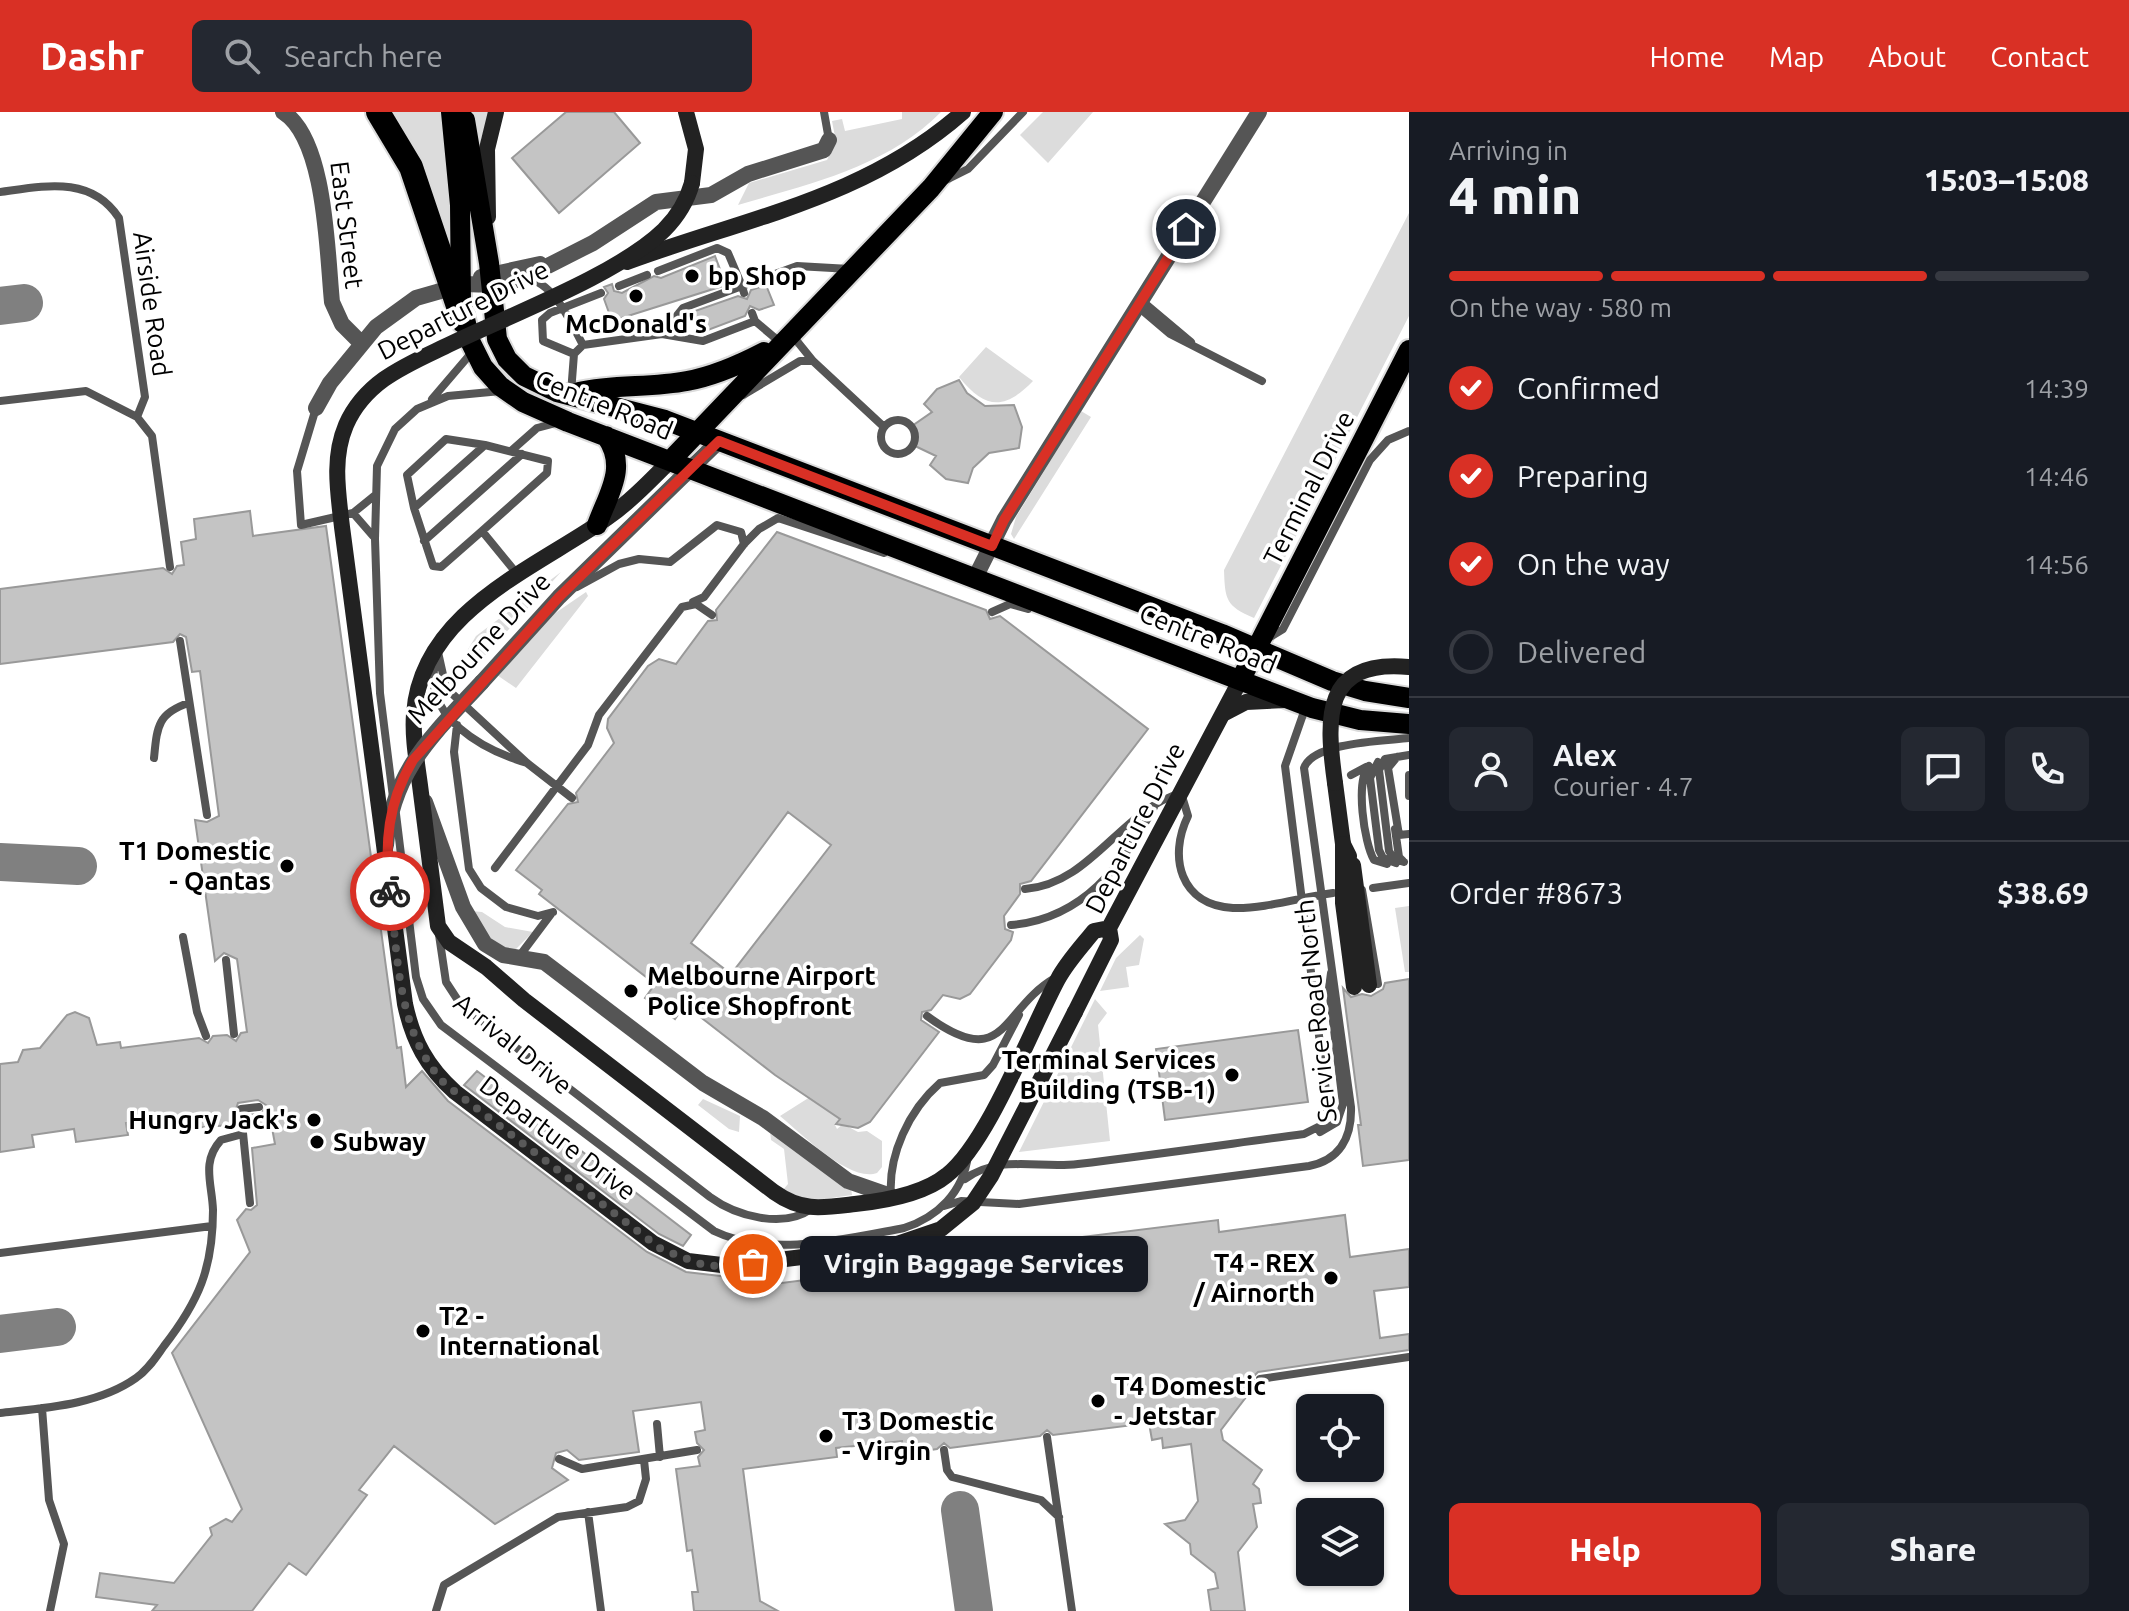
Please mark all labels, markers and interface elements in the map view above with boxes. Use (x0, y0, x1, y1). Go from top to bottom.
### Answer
search box (192, 20, 752, 92)
icon: search (220, 34, 264, 78)
text: Dashr (40, 35, 144, 77)
text: Search here (284, 39, 443, 73)
text: Home (1650, 41, 1725, 72)
text: Map (1769, 41, 1824, 72)
text: About (1868, 41, 1946, 72)
text: Contact (1990, 41, 2089, 72)
text: Arriving in (1449, 136, 1568, 165)
street label: East Street (325, 160, 370, 290)
text: 15:03–15:08 (1924, 163, 2089, 197)
text: 4 min (1449, 166, 1581, 224)
pin (1152, 195, 1220, 263)
icon: home (1164, 207, 1208, 251)
street label: Airside Road (128, 230, 177, 378)
street label: Departure Drive (373, 254, 553, 365)
place label: bp Shop (708, 261, 807, 290)
marker: bp Shop (683, 267, 701, 285)
marker: McDonald's (627, 287, 645, 305)
text: On the way · 580 m (1449, 293, 1672, 322)
place label: McDonald's (565, 309, 707, 338)
street label: Centre Road (531, 364, 677, 445)
icon: check (1449, 366, 1493, 410)
text: Confirmed (1517, 371, 1660, 405)
text: 14:39 (2024, 374, 2089, 403)
street label: Terminal Drive (1257, 406, 1360, 569)
icon: check (1449, 454, 1493, 498)
text: Preparing (1517, 459, 1649, 493)
text: 14:46 (2024, 462, 2089, 491)
icon: check (1449, 542, 1493, 586)
text: On the way (1517, 547, 1670, 581)
text: 14:56 (2024, 550, 2089, 579)
street label: Melbourne Drive (401, 566, 556, 729)
street label: Centre Road (1135, 598, 1281, 679)
text: Delivered (1517, 635, 1646, 669)
button: person (1449, 727, 1533, 811)
button: chat (1901, 727, 1985, 811)
button: phone (2005, 727, 2089, 811)
street label: Departure Drive (1079, 738, 1190, 918)
text: Alex (1553, 738, 1617, 772)
text: Courier · 4.7 (1553, 772, 1693, 801)
place label: T1 Domestic - Qantas (119, 836, 271, 895)
courier (350, 851, 430, 931)
marker: T1 Domestic - Qantas (278, 857, 296, 875)
icon: bike (368, 869, 412, 913)
text: Order #8673 (1449, 876, 1623, 910)
text: $38.69 (1997, 876, 2089, 910)
street label: Service Road North (1289, 898, 1342, 1124)
place label: Melbourne Airport Police Shopfront (647, 961, 876, 1020)
marker: Melbourne Airport Police Shopfront (622, 982, 640, 1000)
street label: Arrival Drive (449, 987, 578, 1100)
place label: Terminal Services Building (TSB-1) (1002, 1045, 1216, 1104)
marker: Terminal Services Building (TSB-1) (1223, 1066, 1241, 1084)
street label: Departure Drive (475, 1070, 642, 1206)
place label: Hungry Jack's (128, 1105, 298, 1134)
marker: Hungry Jack's (305, 1111, 323, 1129)
place label: Subway (333, 1127, 426, 1156)
marker: Subway (308, 1133, 326, 1151)
pin (719, 1230, 787, 1298)
callout: Virgin Baggage Services (801, 1236, 1149, 1292)
icon: bag (731, 1242, 775, 1286)
place label: T4 - REX / Airnorth (1193, 1248, 1315, 1307)
text: Virgin Baggage Services (824, 1249, 1124, 1278)
marker: T4 - REX / Airnorth (1322, 1269, 1340, 1287)
place label: T2 - International (439, 1301, 599, 1360)
marker: T2 - International (414, 1322, 432, 1340)
place label: T4 Domestic - Jetstar (1114, 1371, 1266, 1430)
marker: T4 Domestic - Jetstar (1089, 1392, 1107, 1410)
map controls (1296, 1394, 1384, 1586)
button: locate (1296, 1394, 1384, 1482)
place label: T3 Domestic - Virgin (842, 1406, 994, 1465)
marker: T3 Domestic - Virgin (817, 1427, 835, 1445)
button: layers (1296, 1498, 1384, 1586)
button: Help (1449, 1503, 1761, 1595)
button: Share (1777, 1503, 2089, 1595)

